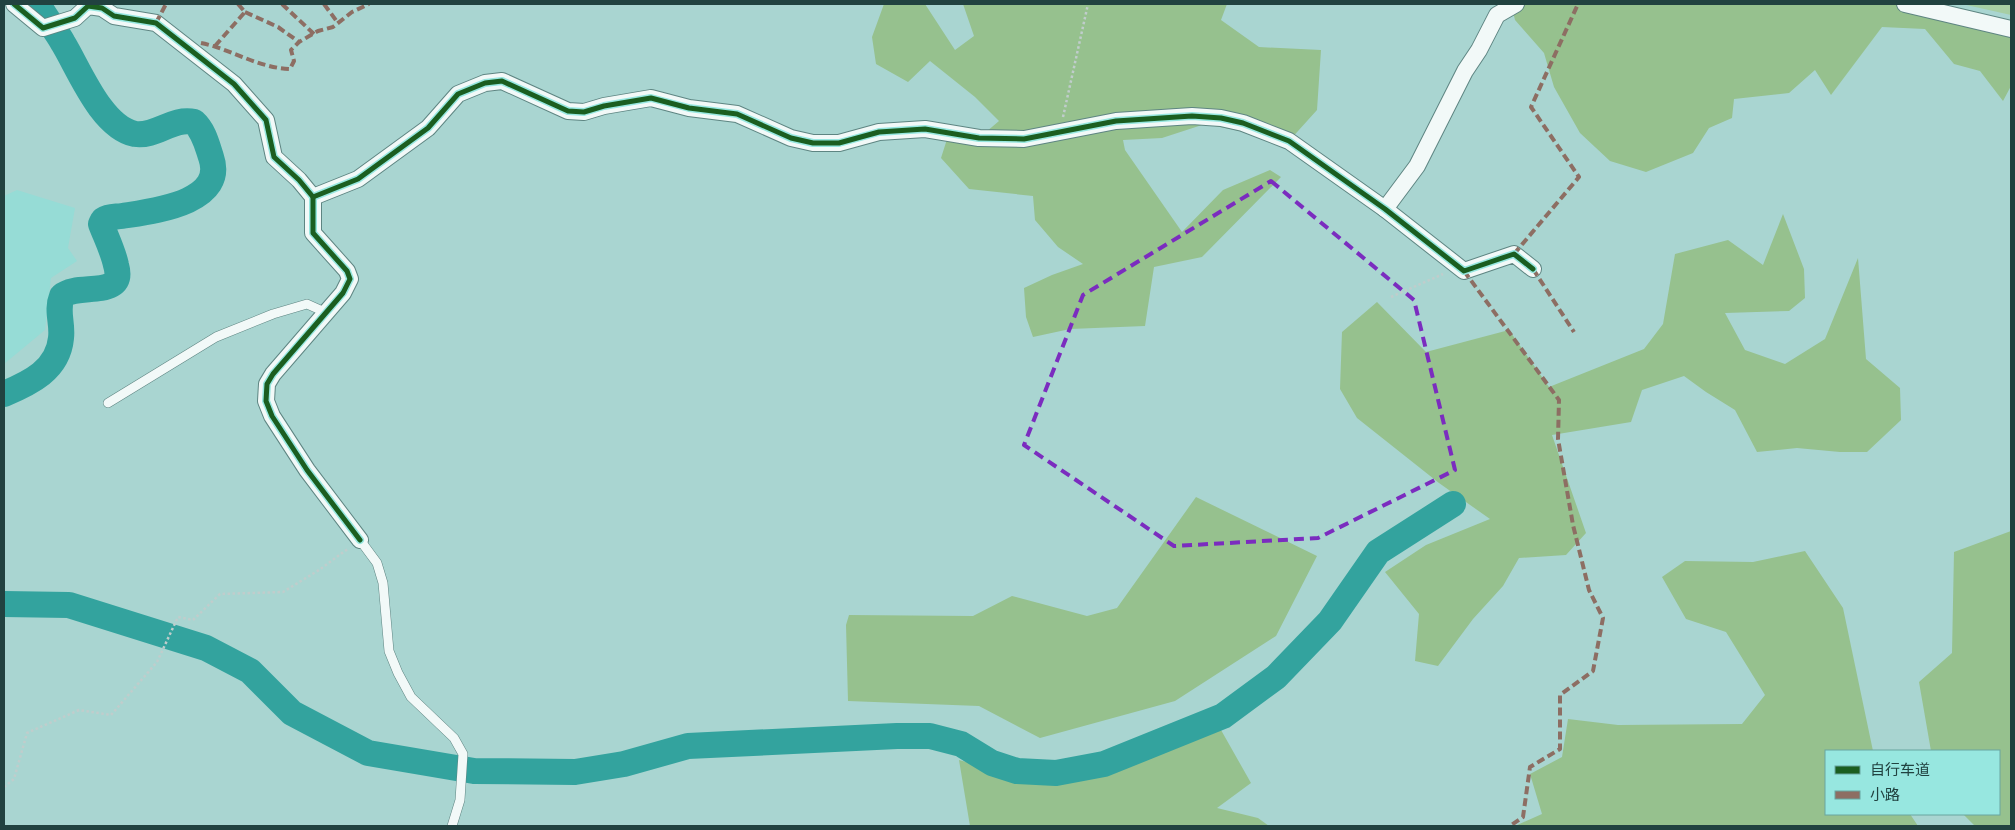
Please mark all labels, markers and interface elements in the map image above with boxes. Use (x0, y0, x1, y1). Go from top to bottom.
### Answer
legend (1825, 750, 2000, 815)
text: 自行车道 (1870, 761, 1930, 779)
text: 小路 (1870, 786, 1900, 804)

